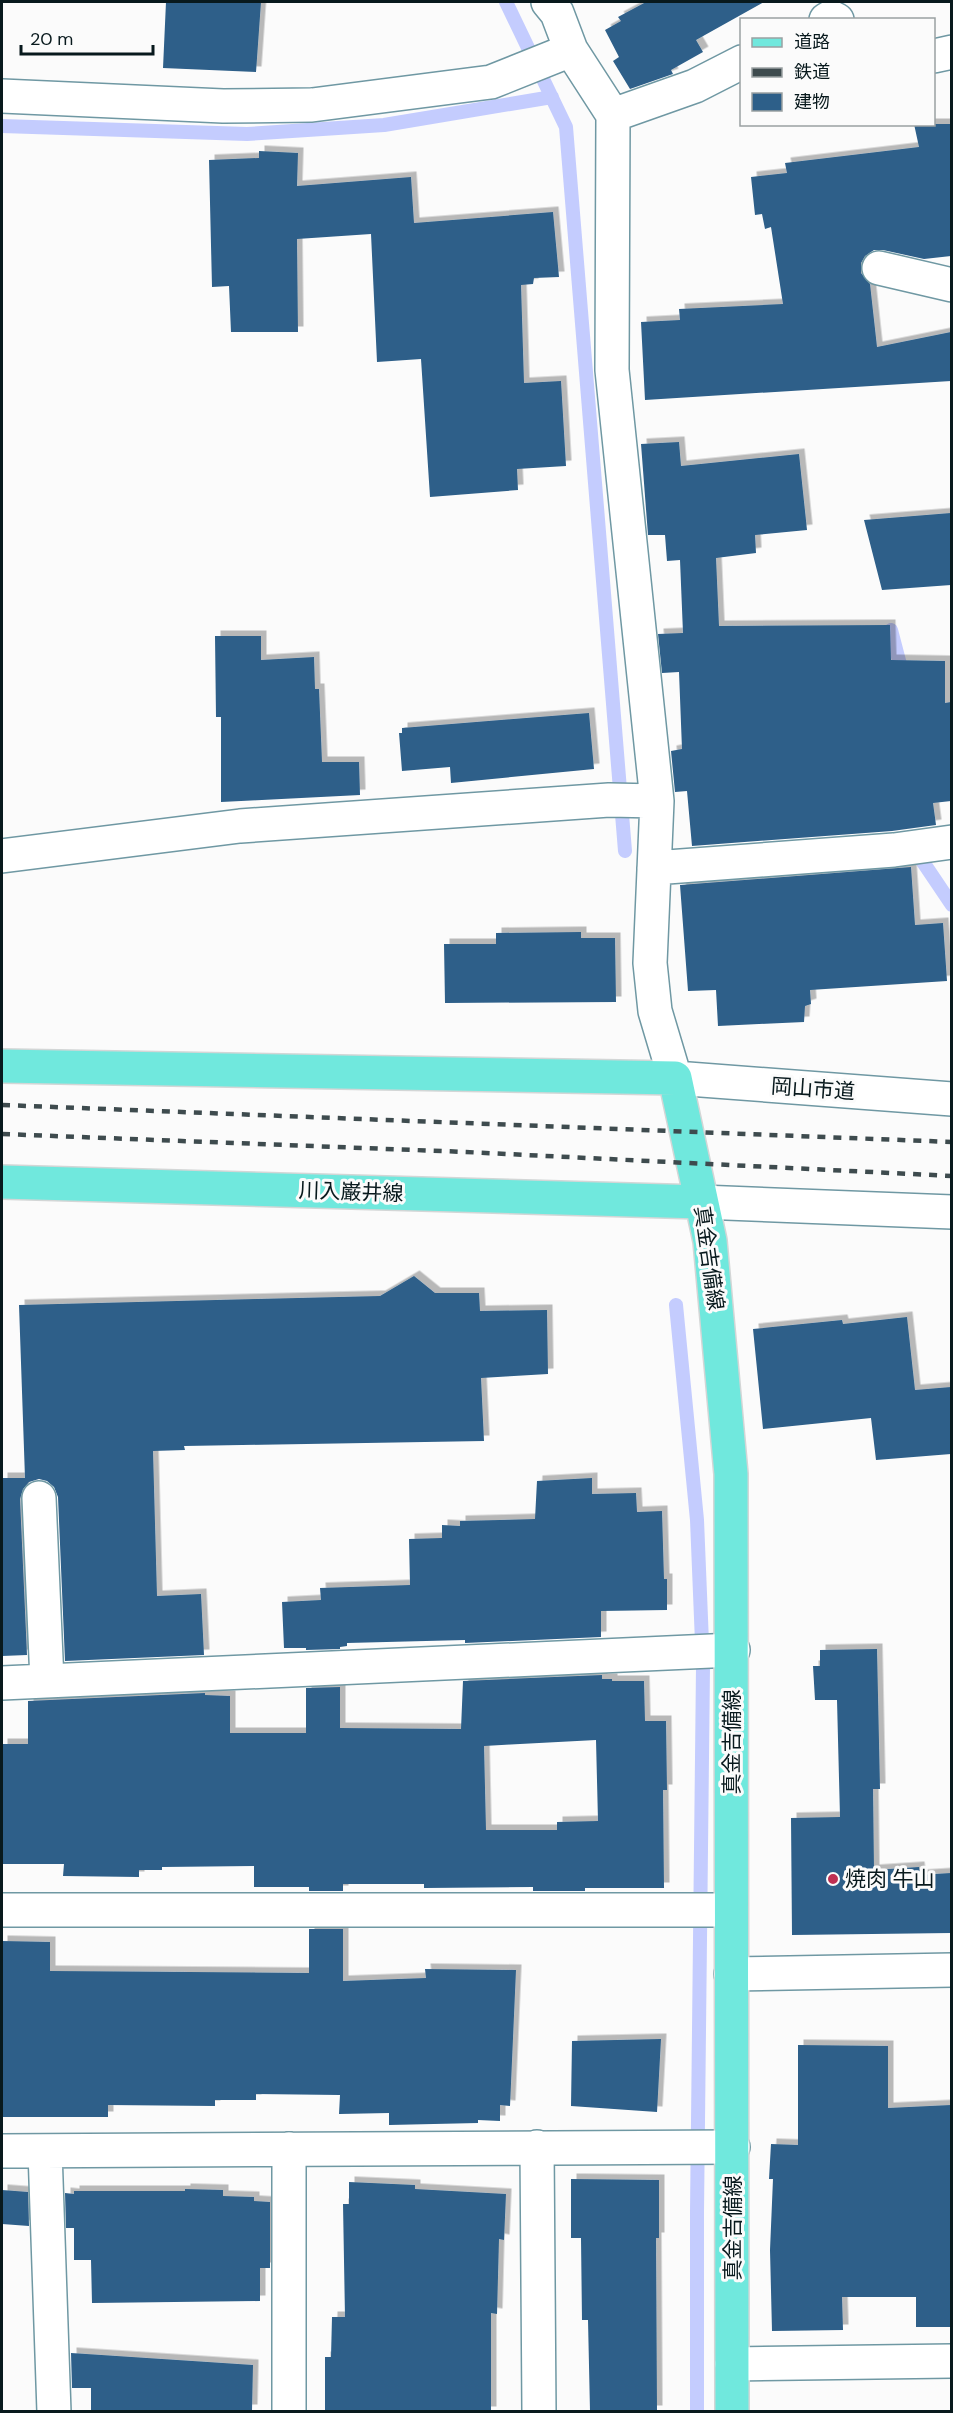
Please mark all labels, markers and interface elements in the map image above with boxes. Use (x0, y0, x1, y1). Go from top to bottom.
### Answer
scale bar (21, 18, 153, 56)
legend (740, 18, 935, 126)
text: 20 m (30, 27, 73, 51)
text: 道路 (794, 30, 830, 54)
text: 鉄道 (794, 60, 830, 84)
text: 建物 (794, 90, 830, 114)
street label: 岡山市道 (770, 1072, 856, 1106)
street label: 川入巌井線 (298, 1176, 404, 1208)
street label: 真金吉備線 (688, 1204, 730, 1312)
street label: 真金吉備線 (718, 1690, 746, 1795)
place label: 焼肉 牛山 (845, 1865, 935, 1893)
marker: 焼肉 牛山 (826, 1872, 840, 1886)
street label: 真金吉備線 (719, 2176, 747, 2281)

